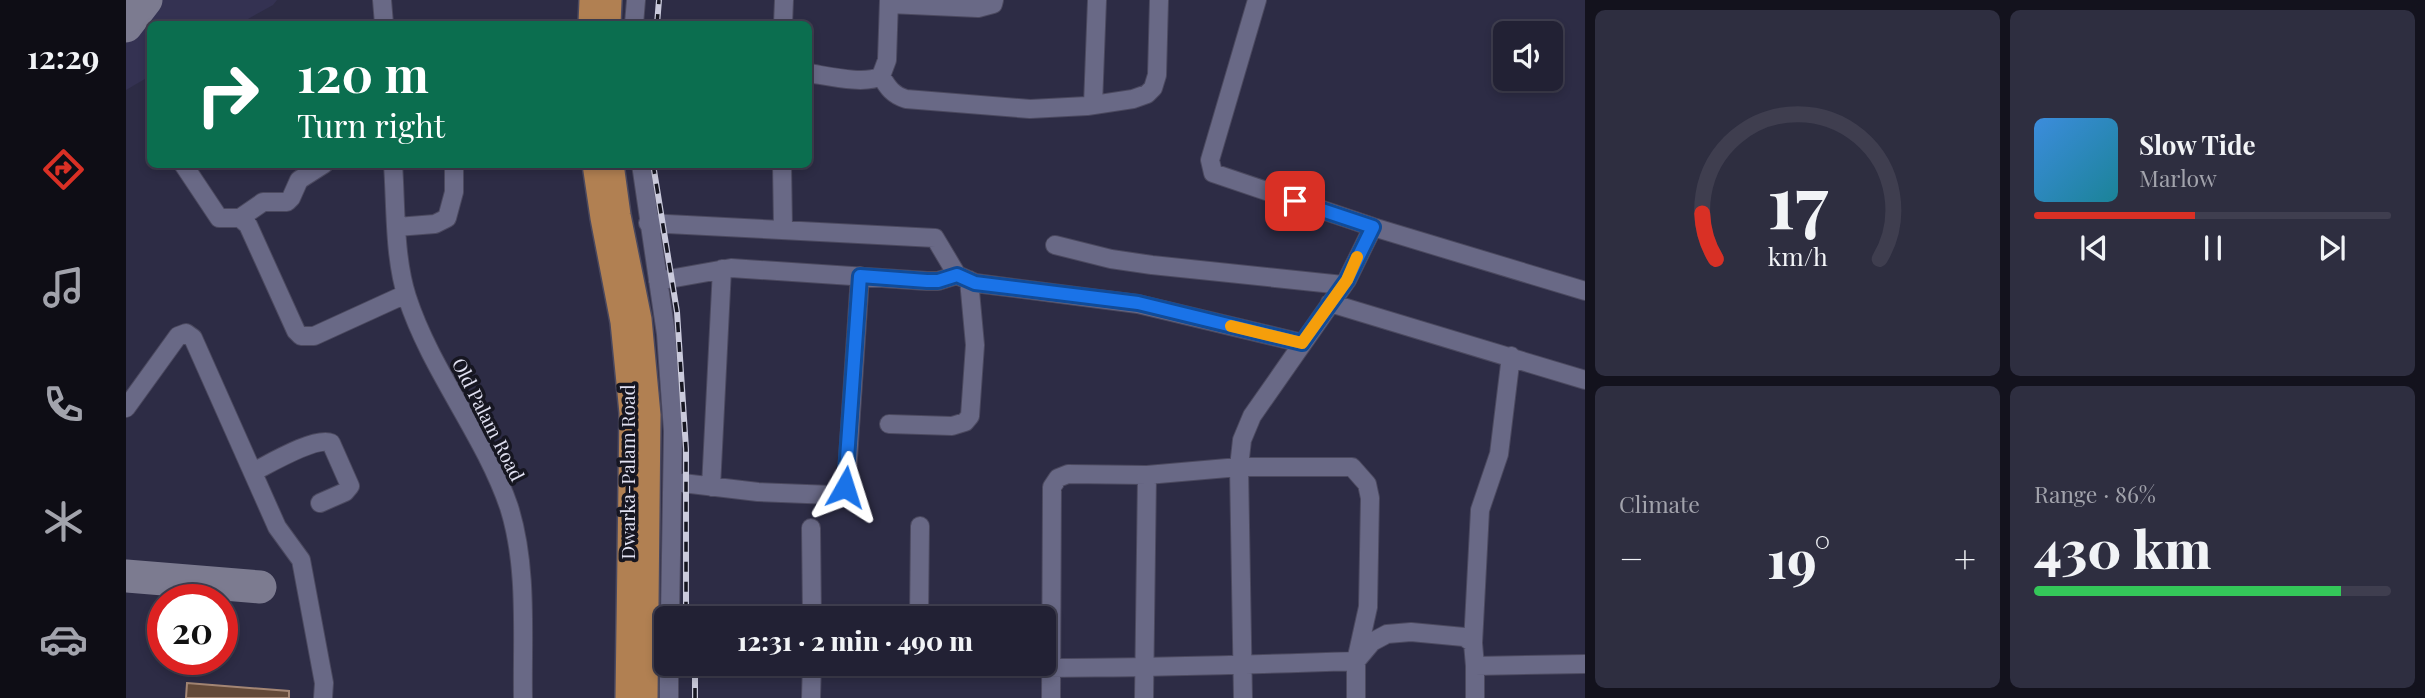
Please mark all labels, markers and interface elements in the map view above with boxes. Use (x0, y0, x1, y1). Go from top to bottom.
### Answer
map controls (1493, 21, 1563, 91)
button: sound (1493, 21, 1563, 91)
text: 12:29 (27, 34, 99, 77)
text: 120 m (297, 40, 429, 105)
icon: right (182, 49, 273, 140)
text: Turn right (297, 103, 445, 146)
text: Slow Tide (2139, 127, 2256, 162)
icon: directions (39, 145, 88, 194)
text: 17 (1767, 150, 1829, 247)
text: Marlow (2139, 162, 2217, 193)
pin (1265, 171, 1325, 231)
icon: arrive (1276, 182, 1314, 220)
icon: previous (2075, 229, 2113, 267)
icon: pause (2194, 229, 2232, 267)
icon: next (2313, 229, 2351, 267)
text: km/h (1768, 239, 1828, 272)
icon: music (39, 263, 88, 312)
street label: Old Palam Road (447, 353, 531, 485)
icon: phone (39, 380, 88, 429)
street label: Dwarka-Palam Road (614, 385, 640, 559)
position arrow (808, 450, 882, 524)
text: Range · 86% (2034, 478, 2156, 509)
text: Climate (1619, 488, 1700, 519)
icon: climate (39, 497, 88, 546)
text: 430 km (2034, 513, 2211, 582)
text: 19° (1767, 523, 1830, 592)
text: − (1619, 532, 1644, 583)
text: + (1954, 532, 1976, 583)
speed limit sign: 20 (147, 584, 238, 675)
icon: car (39, 615, 88, 664)
text: 12:31 · 2 min · 490 m (737, 623, 973, 658)

